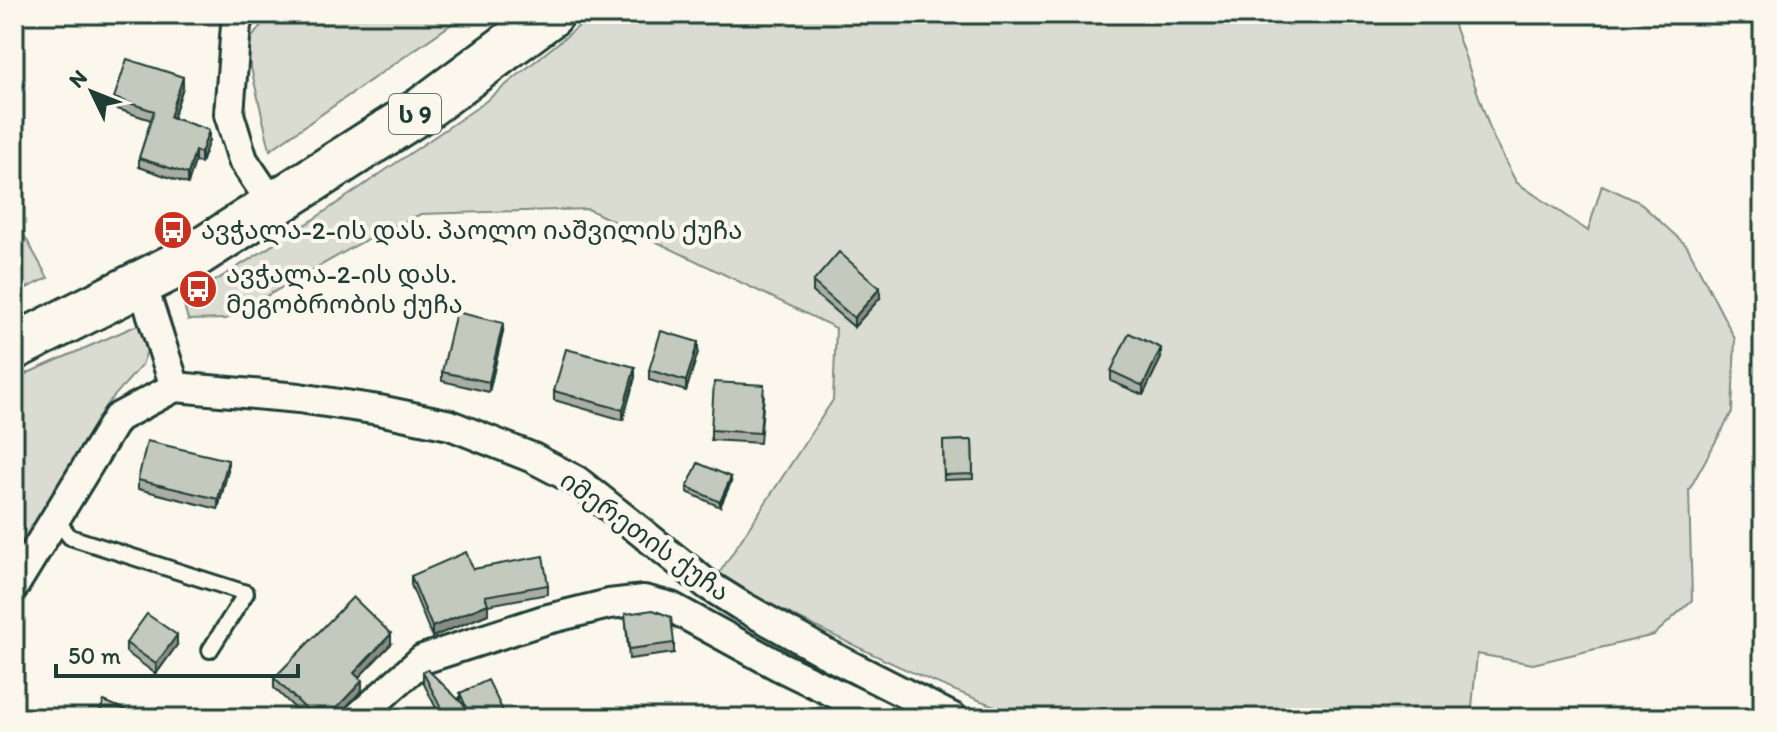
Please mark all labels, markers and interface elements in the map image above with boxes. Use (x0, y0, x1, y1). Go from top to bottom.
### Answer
north arrow (52, 52, 132, 132)
text: N (63, 64, 93, 93)
road number: ს 9 (389, 94, 441, 134)
bus stop icon: ავჭალა-2-ის დას. პაოლო იაშვილის ქუჩა (152, 209, 194, 251)
place label: ავჭალა-2-ის დას. პაოლო იაშვილის ქუჩა (201, 214, 743, 246)
place label: ავჭალა-2-ის დას. მეგობრობის ქუჩა (226, 258, 463, 320)
bus stop icon: ავჭალა-2-ის დას. მეგობრობის ქუჩა (177, 268, 219, 310)
street label: იმერეთის ქუჩა (554, 464, 736, 608)
scale bar (56, 628, 298, 678)
text: 50 m (68, 641, 121, 670)

